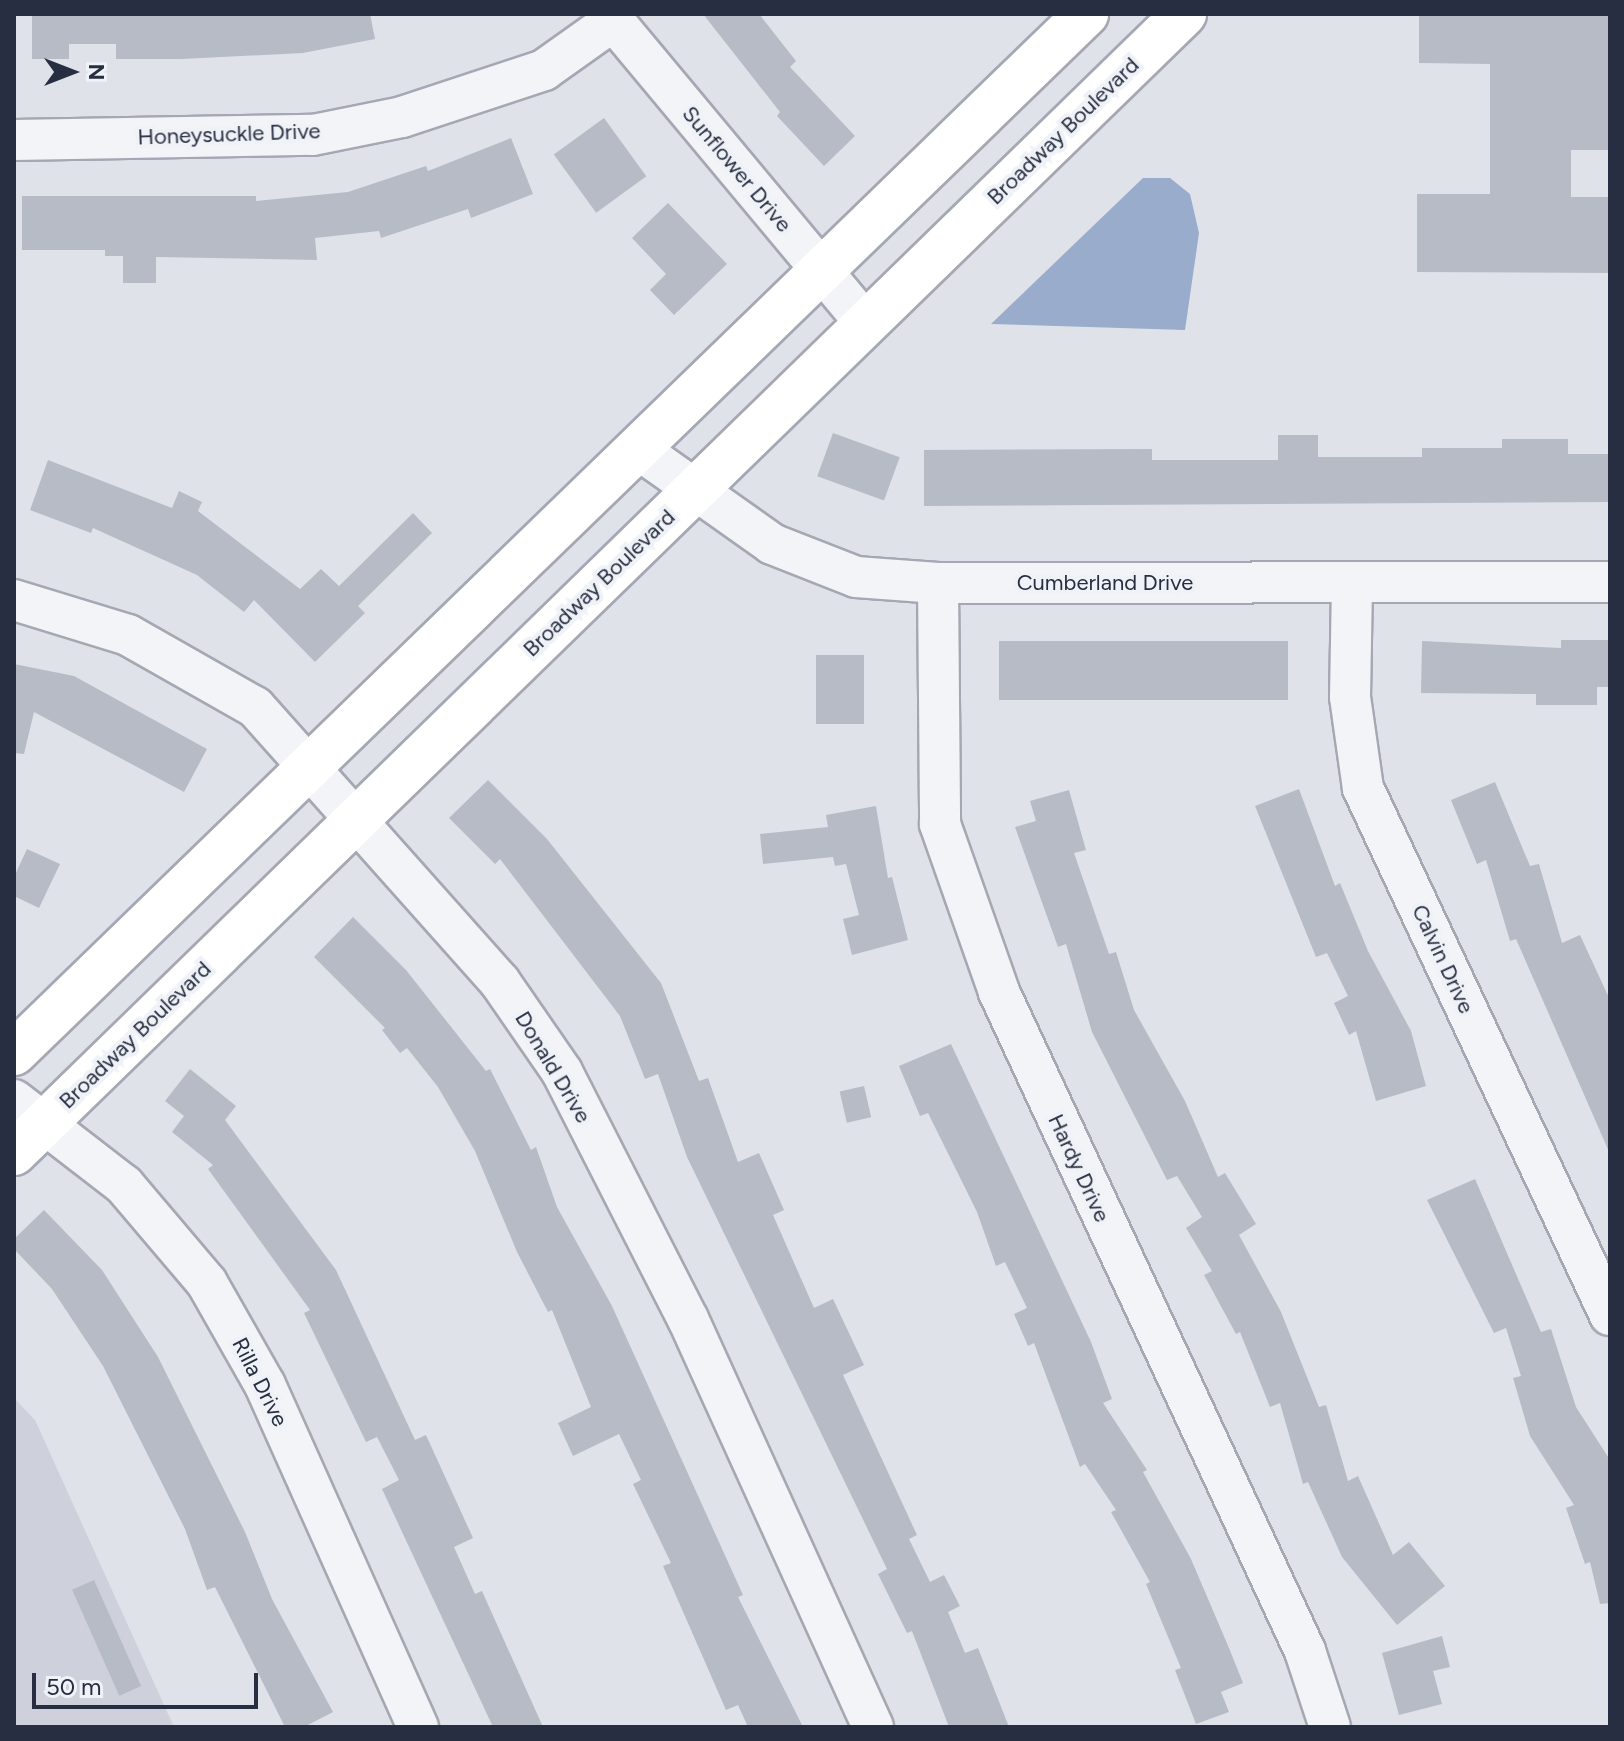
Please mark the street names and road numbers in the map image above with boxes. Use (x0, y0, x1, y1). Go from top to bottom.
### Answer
street label: Broadway Boulevard (982, 52, 1144, 210)
street label: Sunflower Drive (677, 101, 797, 237)
street label: Honeysuckle Drive (137, 118, 321, 150)
street label: Broadway Boulevard (518, 504, 680, 662)
street label: Cumberland Drive (1017, 570, 1193, 596)
street label: Calvin Drive (1406, 900, 1480, 1018)
street label: Broadway Boulevard (54, 956, 216, 1114)
street label: Donald Drive (509, 1006, 597, 1128)
street label: Hardy Drive (1043, 1110, 1115, 1226)
street label: Rilla Drive (226, 1333, 294, 1431)

